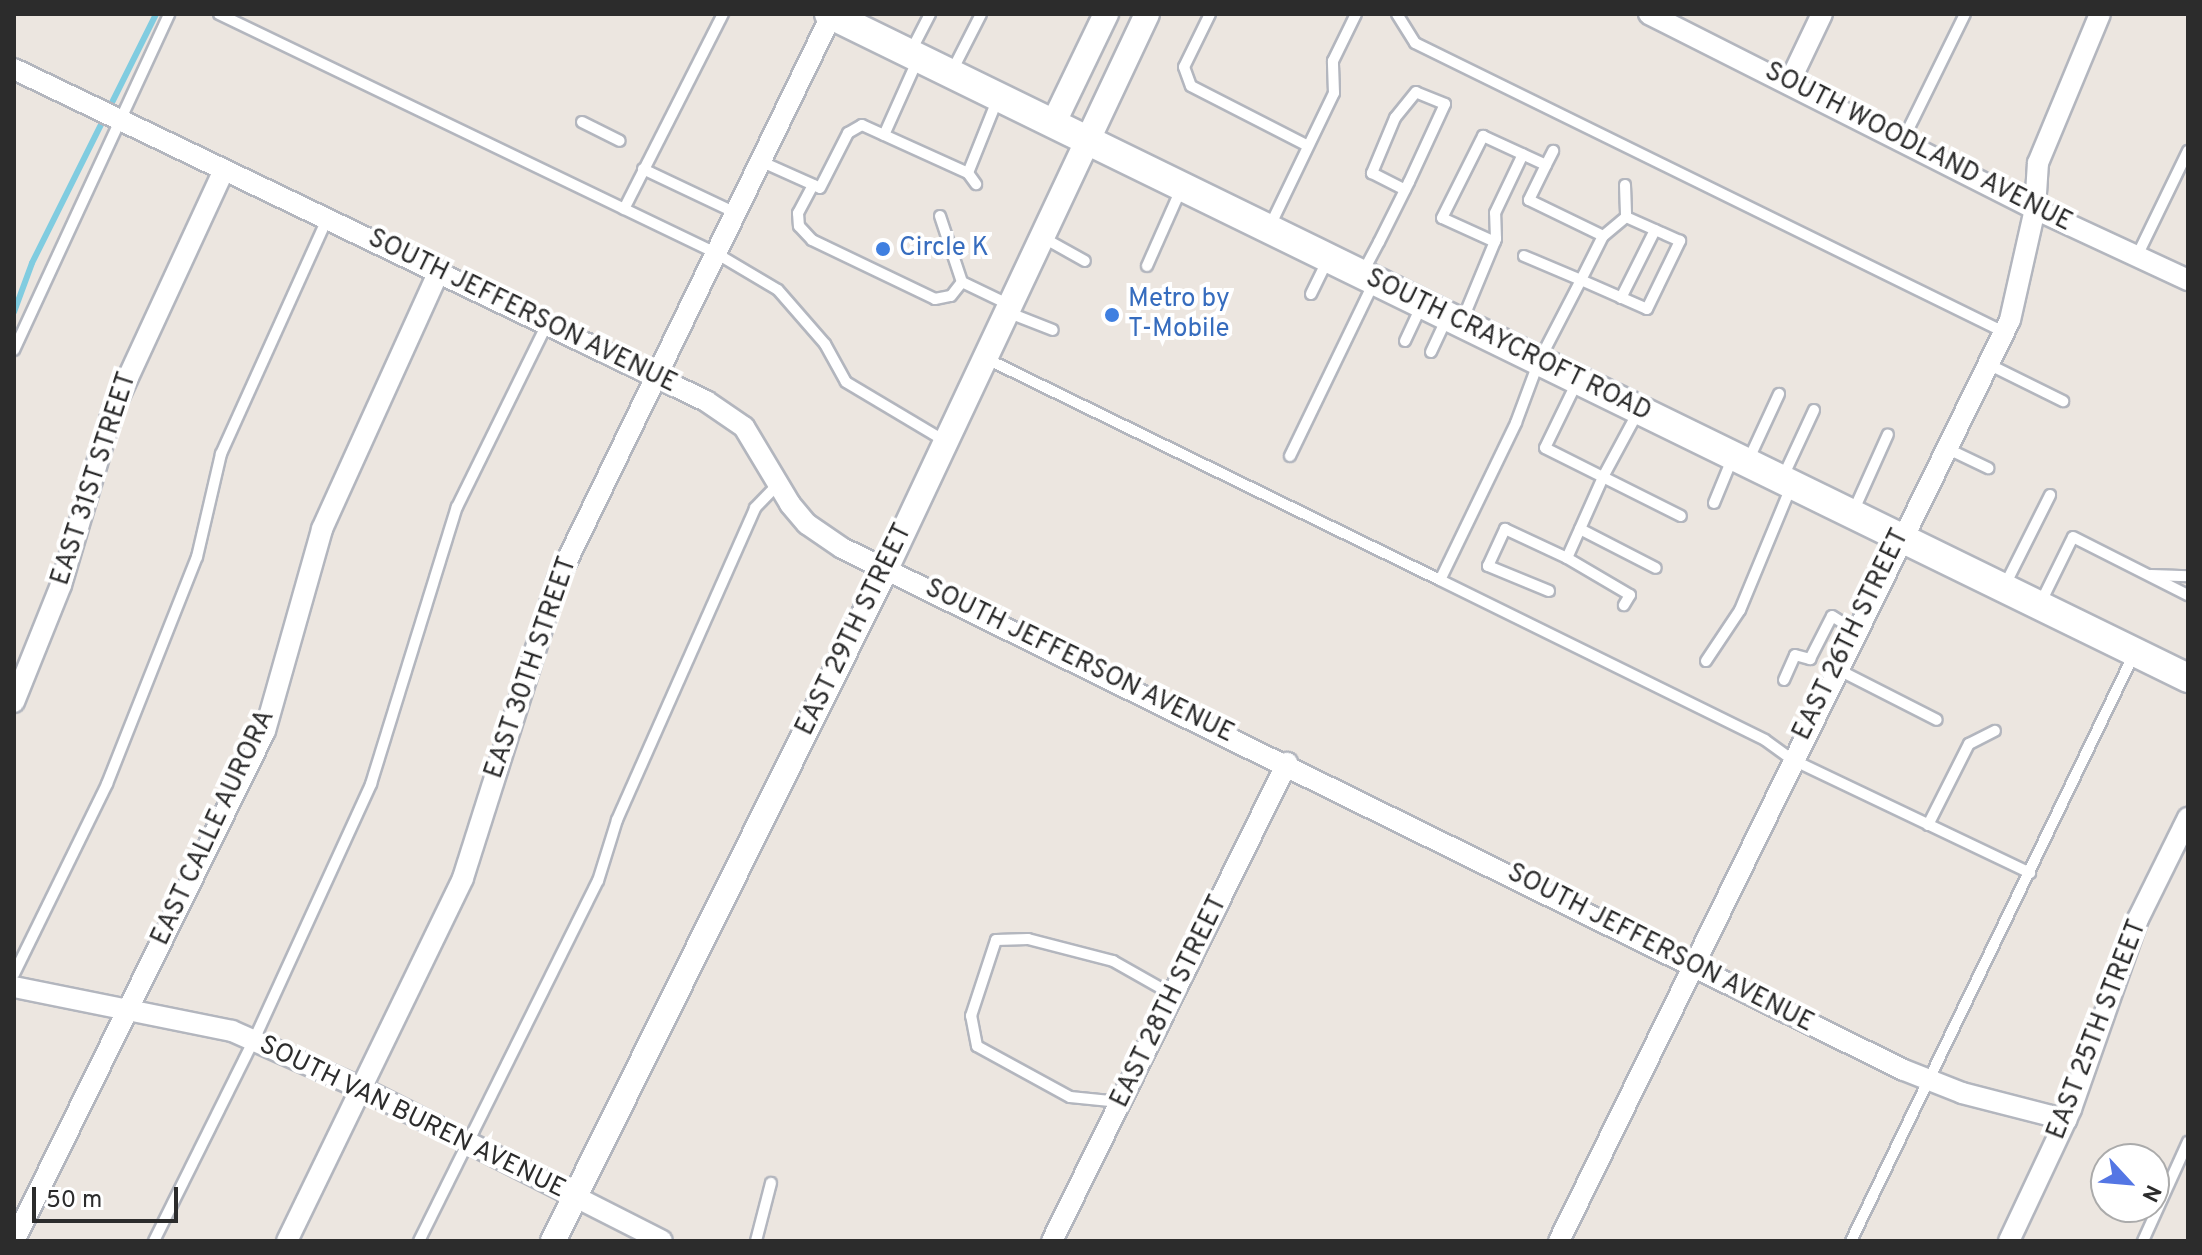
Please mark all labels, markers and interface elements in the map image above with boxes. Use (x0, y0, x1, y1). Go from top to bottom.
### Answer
street label: SOUTH WOODLAND AVENUE (1758, 56, 2078, 240)
street label: SOUTH JEFFERSON AVENUE (362, 223, 682, 401)
place label: Circle K (899, 233, 989, 265)
marker: Circle K (874, 240, 892, 258)
street label: SOUTH CRAYCROFT ROAD (1360, 263, 1656, 429)
place label: Metro by T-Mobile (1128, 284, 1230, 346)
marker: Metro by T-Mobile (1103, 306, 1121, 324)
street label: EAST 31ST STREET (46, 368, 144, 590)
street label: EAST 29TH STREET (790, 519, 920, 741)
street label: EAST 26TH STREET (1787, 524, 1917, 746)
street label: EAST 30TH STREET (479, 553, 585, 783)
street label: SOUTH JEFFERSON AVENUE (919, 573, 1239, 751)
street label: EAST CALLE AURORA (145, 704, 283, 952)
street label: SOUTH JEFFERSON AVENUE (1501, 858, 1819, 1040)
street label: EAST 28TH STREET (1105, 890, 1235, 1114)
street label: EAST 25TH STREET (2042, 915, 2154, 1145)
street label: SOUTH VAN BUREN AVENUE (253, 1030, 571, 1206)
north arrow (2090, 1143, 2170, 1223)
scale bar (36, 1171, 182, 1221)
text: N (2135, 1180, 2166, 1206)
text: 50 m (46, 1186, 102, 1216)

